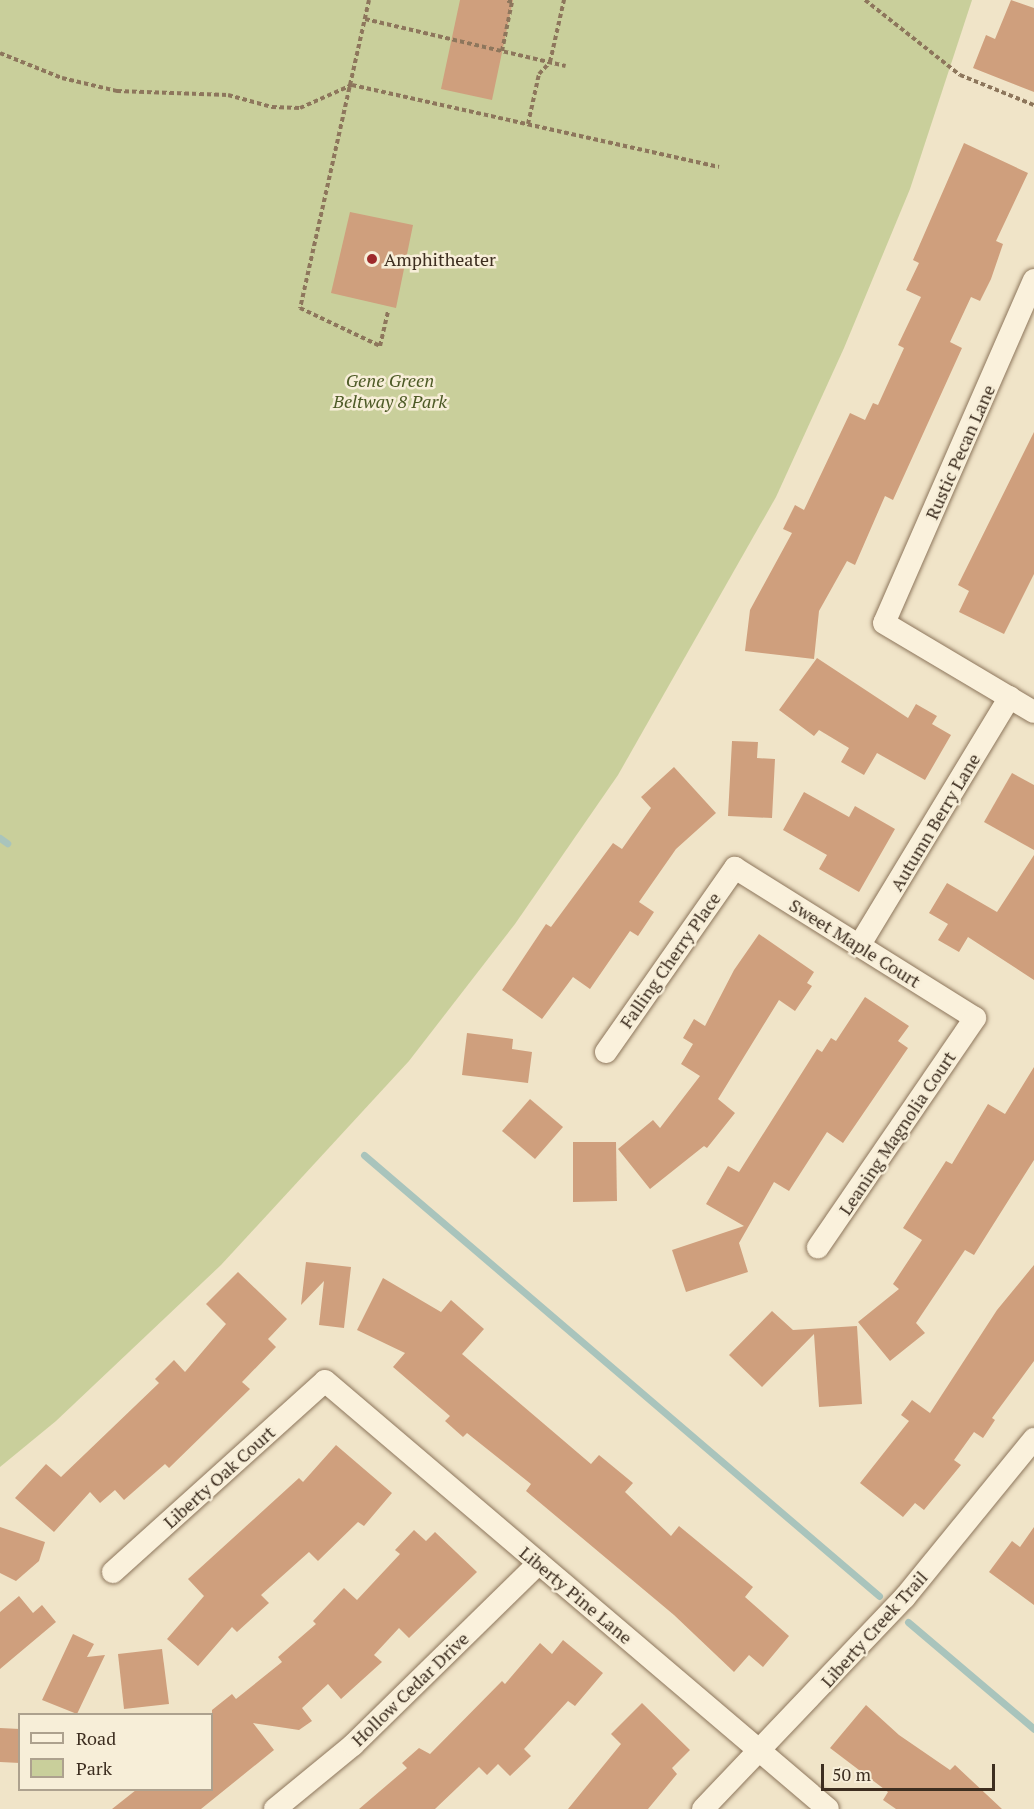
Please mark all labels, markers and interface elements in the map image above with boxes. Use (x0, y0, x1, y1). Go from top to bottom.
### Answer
place label: Amphitheater (384, 248, 496, 270)
marker: Amphitheater (365, 252, 379, 266)
park label: Gene Green Beltway 8 Park (333, 370, 447, 412)
street label: Rustic Pecan Lane (921, 381, 999, 523)
street label: Autumn Berry Lane (885, 749, 985, 895)
street label: Falling Cherry Place (615, 888, 725, 1032)
street label: Sweet Maple Court (785, 894, 925, 992)
street label: Leaning Magnolia Court (834, 1047, 960, 1219)
street label: Liberty Oak Court (159, 1421, 279, 1533)
street label: Liberty Pine Lane (515, 1542, 637, 1648)
street label: Liberty Creek Trail (816, 1566, 932, 1692)
street label: Hollow Cedar Drive (347, 1628, 473, 1750)
legend (18, 1713, 213, 1791)
text: Road (76, 1726, 116, 1750)
scale bar (824, 1752, 998, 1790)
text: Park (76, 1756, 112, 1780)
text: 50 m (832, 1762, 871, 1786)

